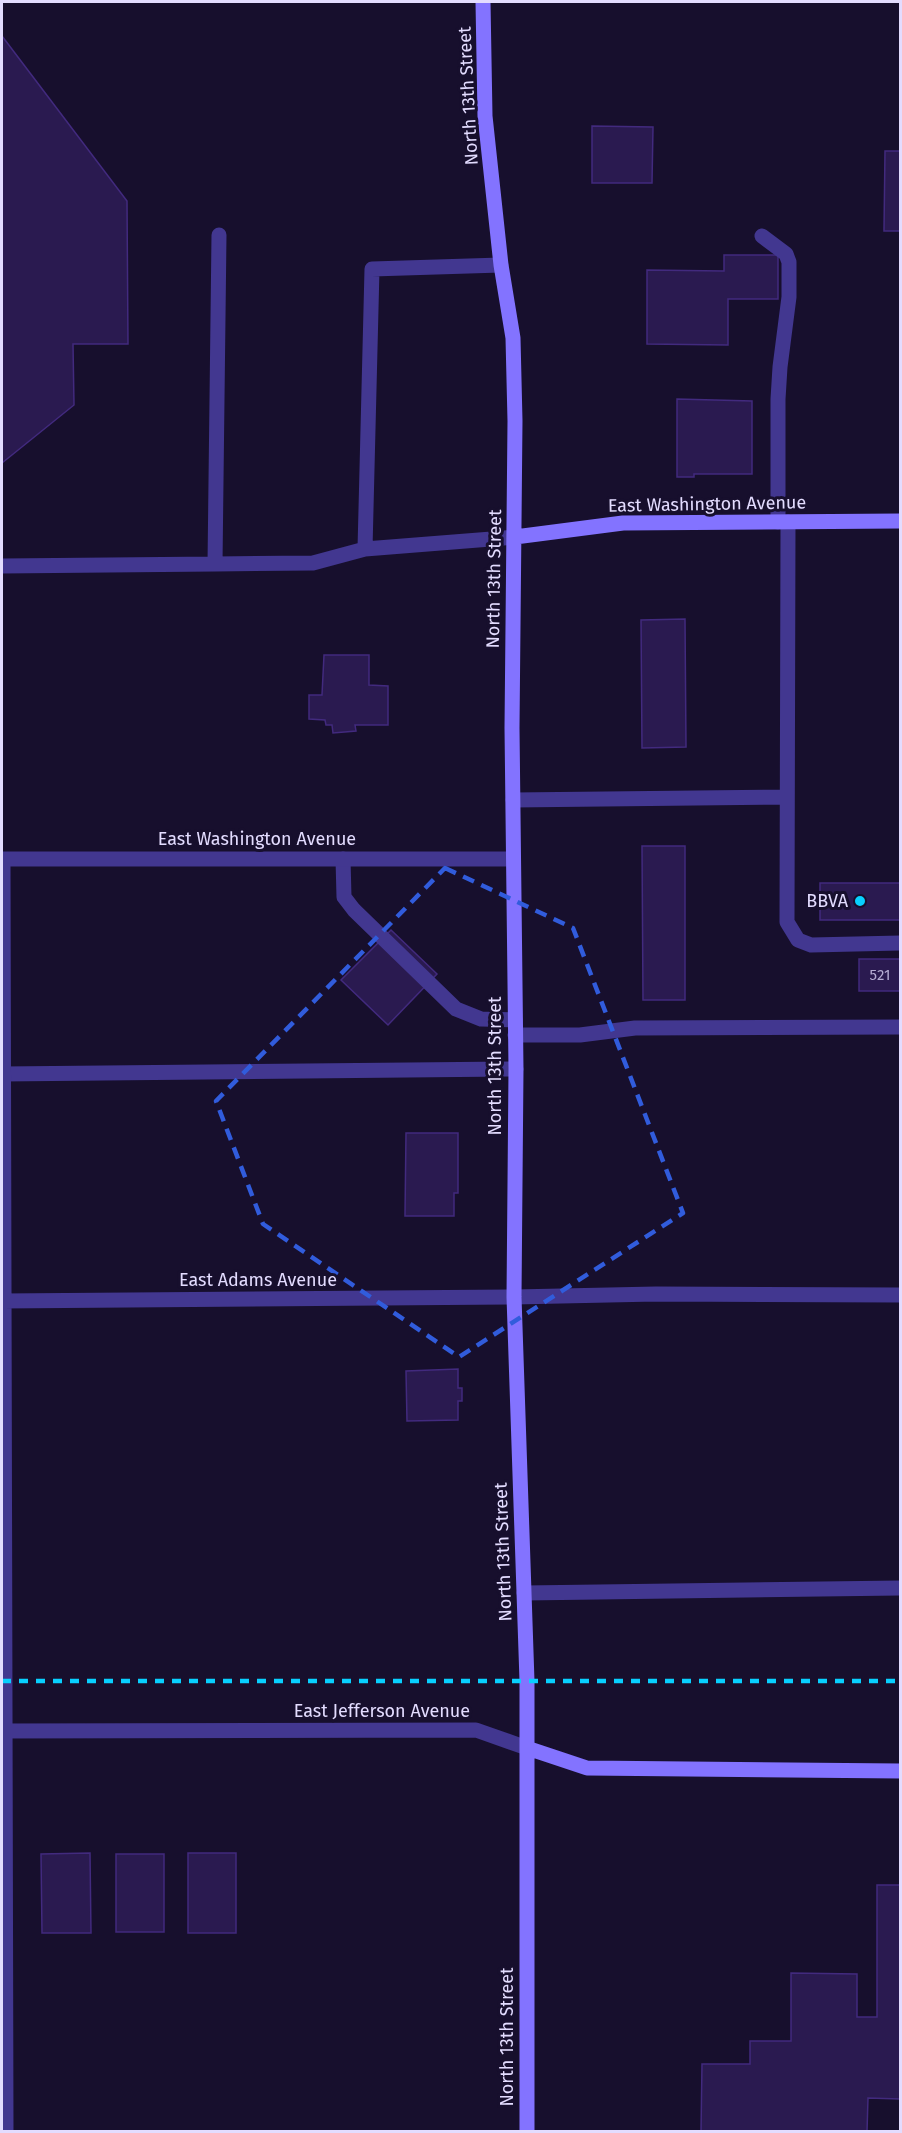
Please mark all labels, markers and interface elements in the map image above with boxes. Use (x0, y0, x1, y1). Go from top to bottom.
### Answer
street label: North 13th Street (453, 26, 483, 166)
street label: East Washington Avenue (608, 491, 806, 517)
street label: North 13th Street (482, 509, 506, 649)
street label: East Washington Avenue (158, 828, 356, 850)
place label: BBVA (806, 890, 849, 912)
marker: BBVA (853, 894, 867, 908)
house number: 521 (870, 966, 890, 984)
street label: North 13th Street (484, 996, 506, 1136)
street label: East Adams Avenue (179, 1269, 337, 1291)
street label: North 13th Street (490, 1482, 516, 1622)
street label: East Jefferson Avenue (294, 1700, 470, 1722)
street label: North 13th Street (496, 1967, 518, 2107)

